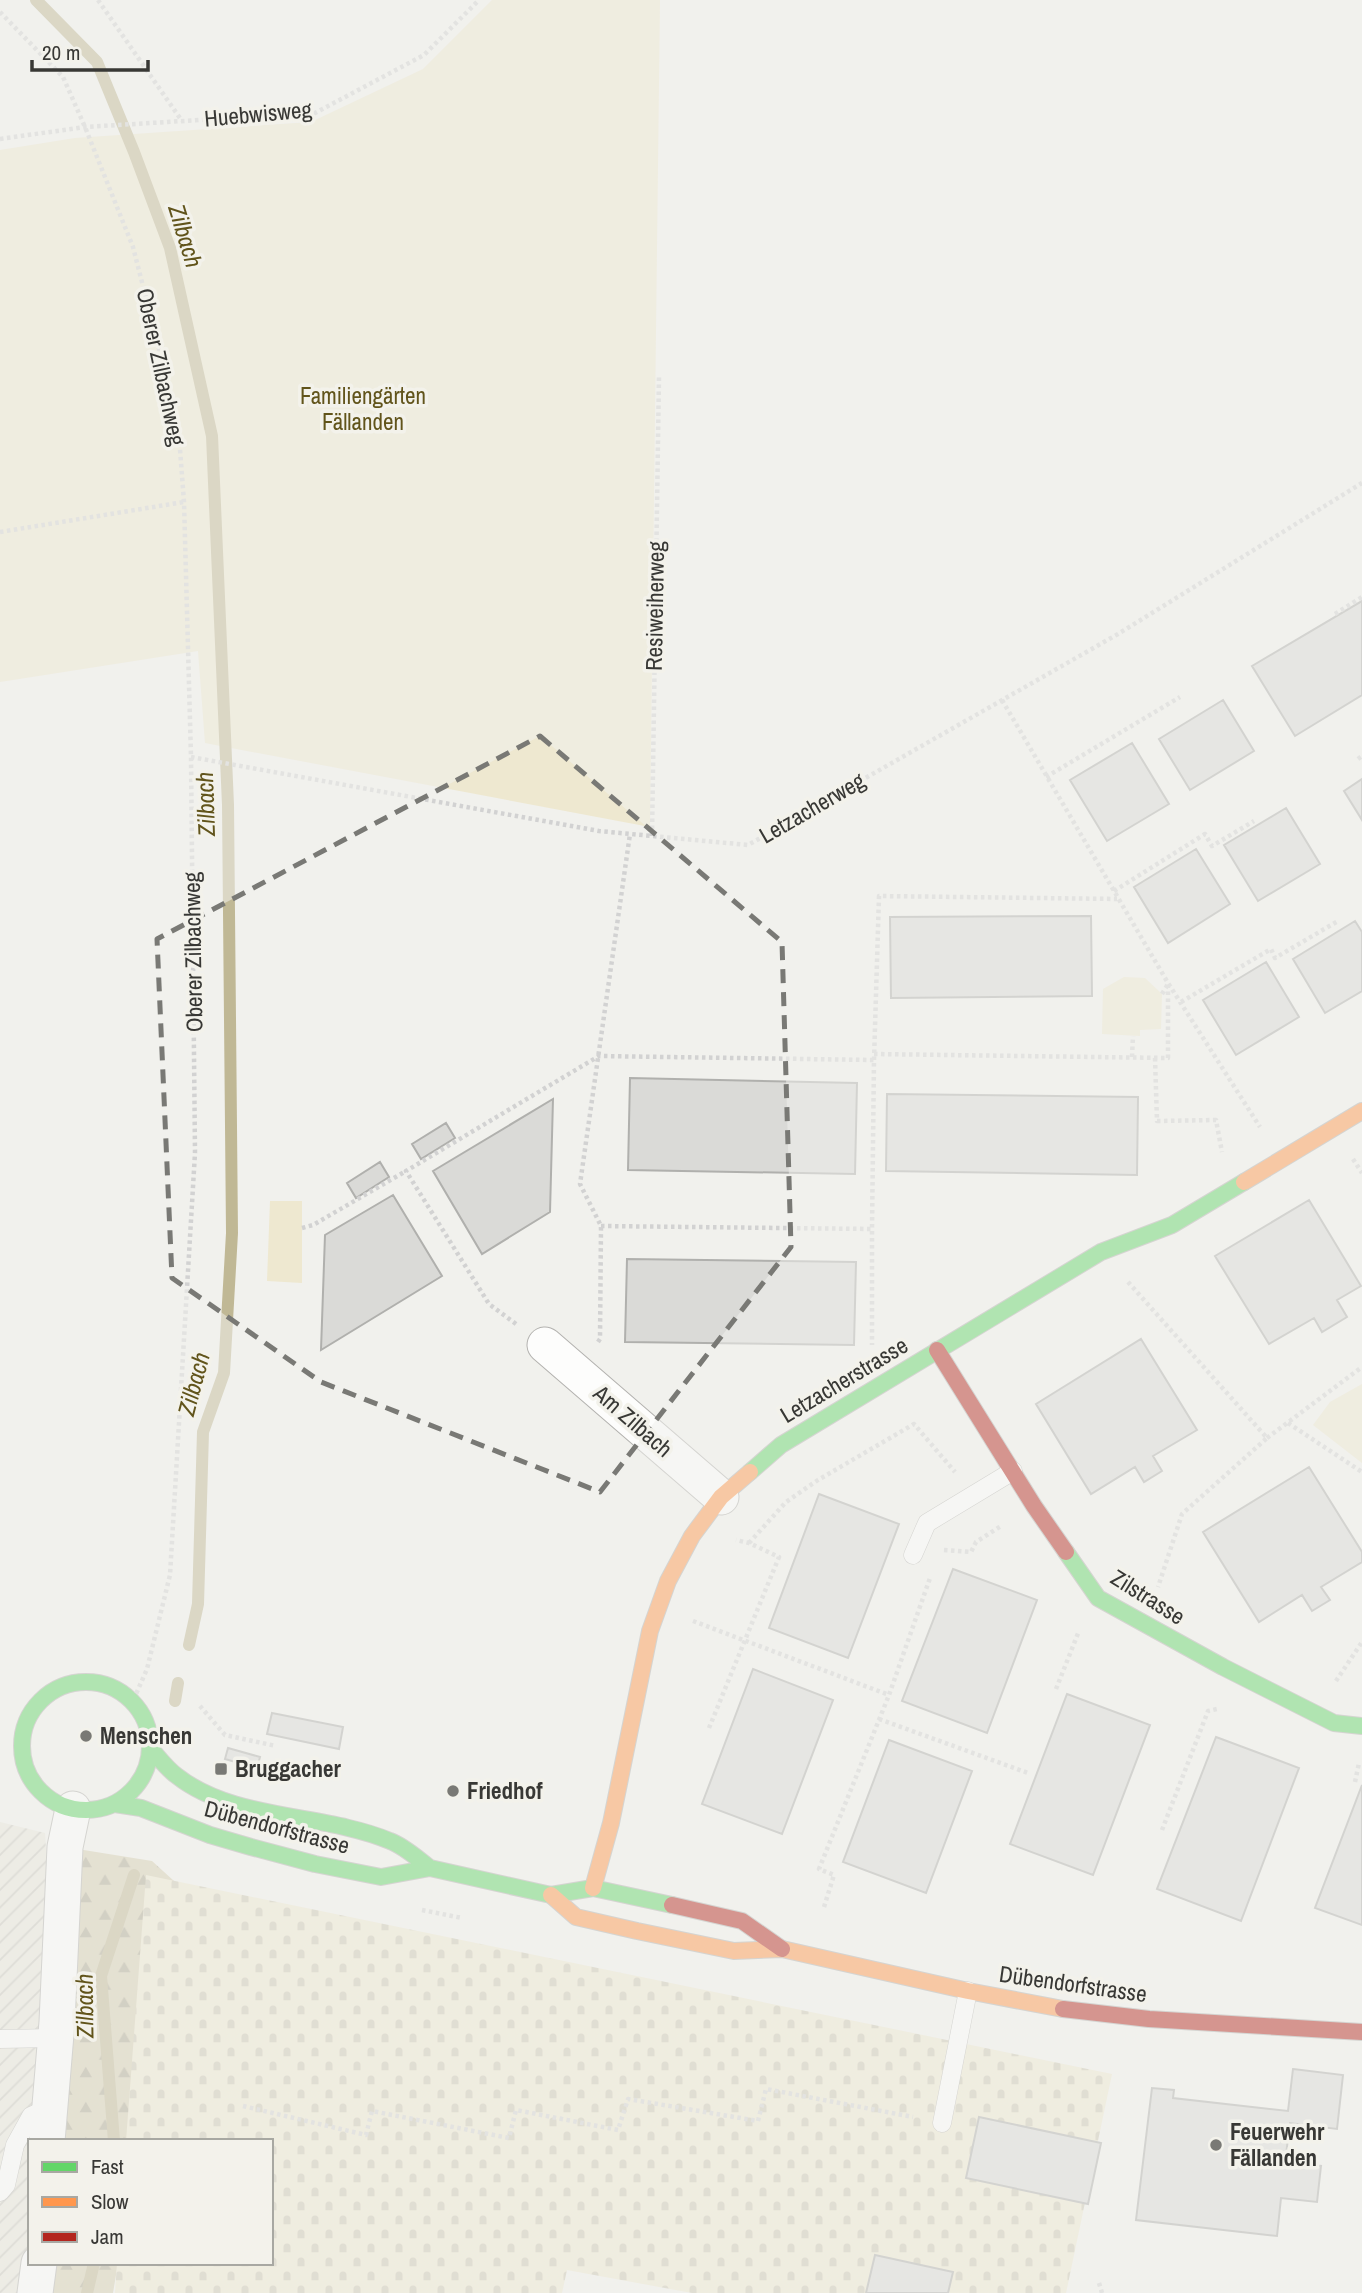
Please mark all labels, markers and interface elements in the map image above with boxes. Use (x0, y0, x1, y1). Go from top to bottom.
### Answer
scale bar (32, 28, 147, 72)
text: 20 m (42, 38, 80, 67)
street label: Huebwisweg (203, 93, 314, 134)
water label: Zilbach (161, 199, 211, 271)
street label: Oberer Zilbachweg (130, 285, 193, 449)
park label: Familiengärten Fällanden (300, 380, 426, 437)
street label: Resiweiherweg (638, 540, 671, 671)
street label: Letzacherweg (753, 765, 871, 850)
water label: Zilbach (188, 771, 222, 838)
street label: Oberer Zilbachweg (176, 871, 209, 1032)
street label: Letzacherstrasse (774, 1329, 913, 1430)
water label: Zilbach (169, 1348, 217, 1420)
street label: Am Zilbach (586, 1377, 679, 1464)
street label: Zilstrasse (1105, 1562, 1191, 1631)
place label: Menschen (100, 1720, 192, 1751)
marker: Menschen (78, 1728, 94, 1744)
place label: Bruggacher (235, 1753, 342, 1784)
marker: Bruggacher (213, 1761, 229, 1777)
place label: Friedhof (467, 1775, 543, 1806)
marker: Friedhof (445, 1783, 461, 1799)
street label: Dübendorfstrasse (201, 1792, 353, 1861)
street label: Dübendorfstrasse (997, 1958, 1149, 2009)
water label: Zilbach (67, 1973, 101, 2040)
place label: Feuerwehr Fällanden (1230, 2116, 1325, 2173)
marker: Feuerwehr Fällanden (1208, 2137, 1224, 2153)
legend (28, 2139, 273, 2265)
text: Fast (91, 2152, 124, 2181)
text: Slow (91, 2187, 129, 2216)
text: Jam (91, 2222, 124, 2251)

